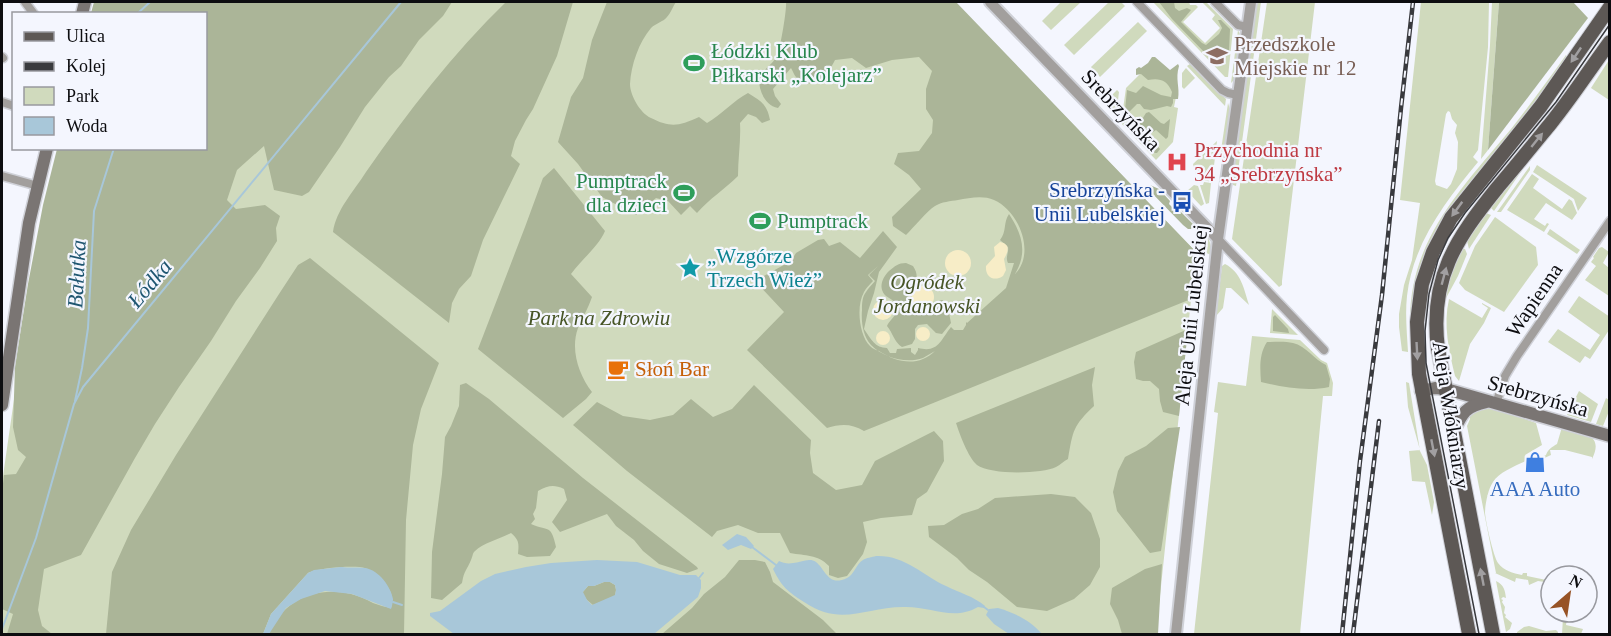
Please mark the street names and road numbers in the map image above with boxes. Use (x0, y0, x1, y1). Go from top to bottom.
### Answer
street label: Srebrzyńska (1076, 64, 1166, 156)
street label: Aleja Unii Lubelskiej (1170, 223, 1212, 407)
street label: Wapienna (1501, 258, 1568, 341)
street label: Aleja Włókniarzy (1427, 339, 1475, 491)
street label: Srebrzyńska (1485, 370, 1592, 422)

